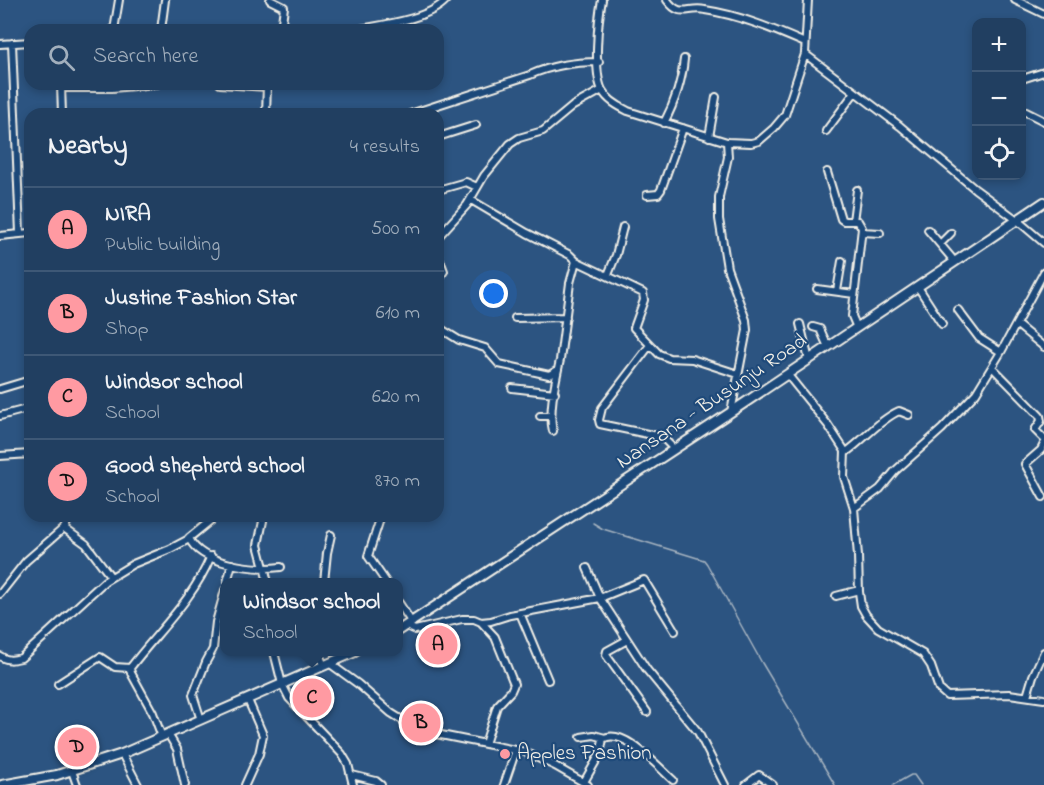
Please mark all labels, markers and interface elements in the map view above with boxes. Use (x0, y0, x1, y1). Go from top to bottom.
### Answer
map controls (972, 18, 1026, 180)
button: + (972, 18, 1026, 72)
search box (24, 24, 444, 90)
icon: search (45, 41, 78, 74)
text: Search here (93, 41, 198, 73)
button: − (972, 72, 1026, 126)
button: locate (972, 126, 1026, 180)
text: Nearby (48, 128, 127, 166)
text: 4 results (350, 133, 420, 162)
text: NIRA (105, 199, 151, 231)
text: A (61, 215, 74, 244)
text: 500 m (371, 215, 420, 244)
text: Public building (105, 231, 220, 260)
your location (479, 279, 508, 308)
text: Justine Fashion Star (105, 283, 297, 315)
text: B (61, 299, 74, 328)
text: 610 m (376, 299, 420, 328)
text: Shop (105, 315, 149, 344)
street label: Nansana - Busunju Road (611, 327, 813, 477)
text: Windsor school (105, 367, 243, 399)
text: C (62, 383, 73, 412)
text: 620 m (372, 383, 420, 412)
text: School (105, 399, 160, 428)
text: Good shepherd school (105, 451, 305, 483)
text: D (60, 467, 75, 496)
text: 870 m (375, 467, 420, 496)
text: School (105, 483, 160, 512)
popup (220, 578, 403, 656)
text: Windsor school (243, 587, 380, 619)
text: School (243, 619, 297, 648)
pin: A (418, 622, 458, 668)
pin: C (292, 676, 332, 720)
pin: B (402, 700, 440, 746)
pin: D (58, 724, 97, 770)
place label: Apples Fashion (517, 739, 652, 769)
marker: Apples Fashion (498, 747, 512, 761)

